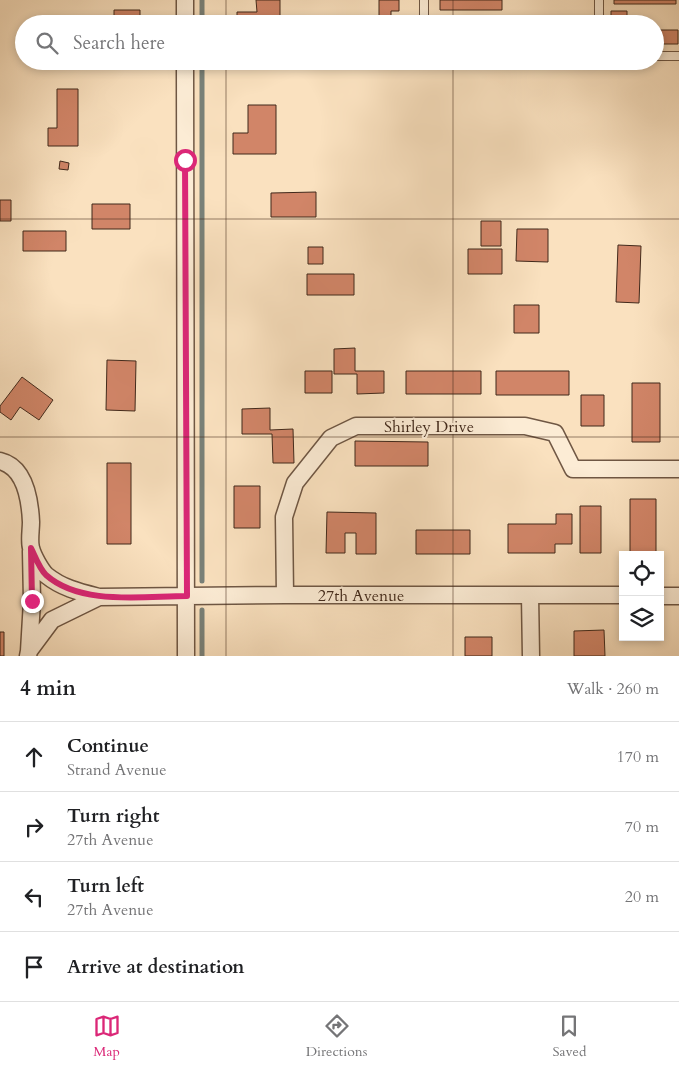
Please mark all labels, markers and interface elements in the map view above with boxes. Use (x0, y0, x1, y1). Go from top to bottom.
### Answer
search box (15, 15, 664, 70)
icon: search (33, 29, 61, 57)
text: Search here (73, 30, 165, 56)
route start (174, 149, 197, 172)
street label: Shirley Drive (384, 416, 474, 438)
map controls (619, 551, 664, 641)
button: locate (619, 551, 664, 596)
street label: 27th Avenue (318, 585, 404, 607)
route end (21, 590, 44, 613)
button: layers (619, 596, 664, 641)
text: 4 min (20, 674, 76, 703)
text: Walk · 260 m (567, 678, 659, 700)
text: Continue (67, 733, 149, 759)
icon: ahead (20, 743, 48, 771)
text: 170 m (617, 746, 659, 768)
text: Strand Avenue (67, 759, 167, 781)
text: Turn right (67, 803, 159, 829)
icon: right (20, 813, 48, 841)
text: 70 m (625, 816, 659, 838)
text: 27th Avenue (67, 829, 153, 851)
text: Turn left (67, 873, 144, 899)
icon: left (20, 883, 48, 911)
text: 20 m (625, 886, 659, 908)
text: 27th Avenue (67, 899, 153, 921)
icon: arrive (20, 953, 48, 981)
text: Arrive at destination (67, 954, 244, 980)
tab: Map (93, 1012, 121, 1061)
tab: Directions (306, 1012, 367, 1061)
tab: Saved (552, 1012, 586, 1061)

